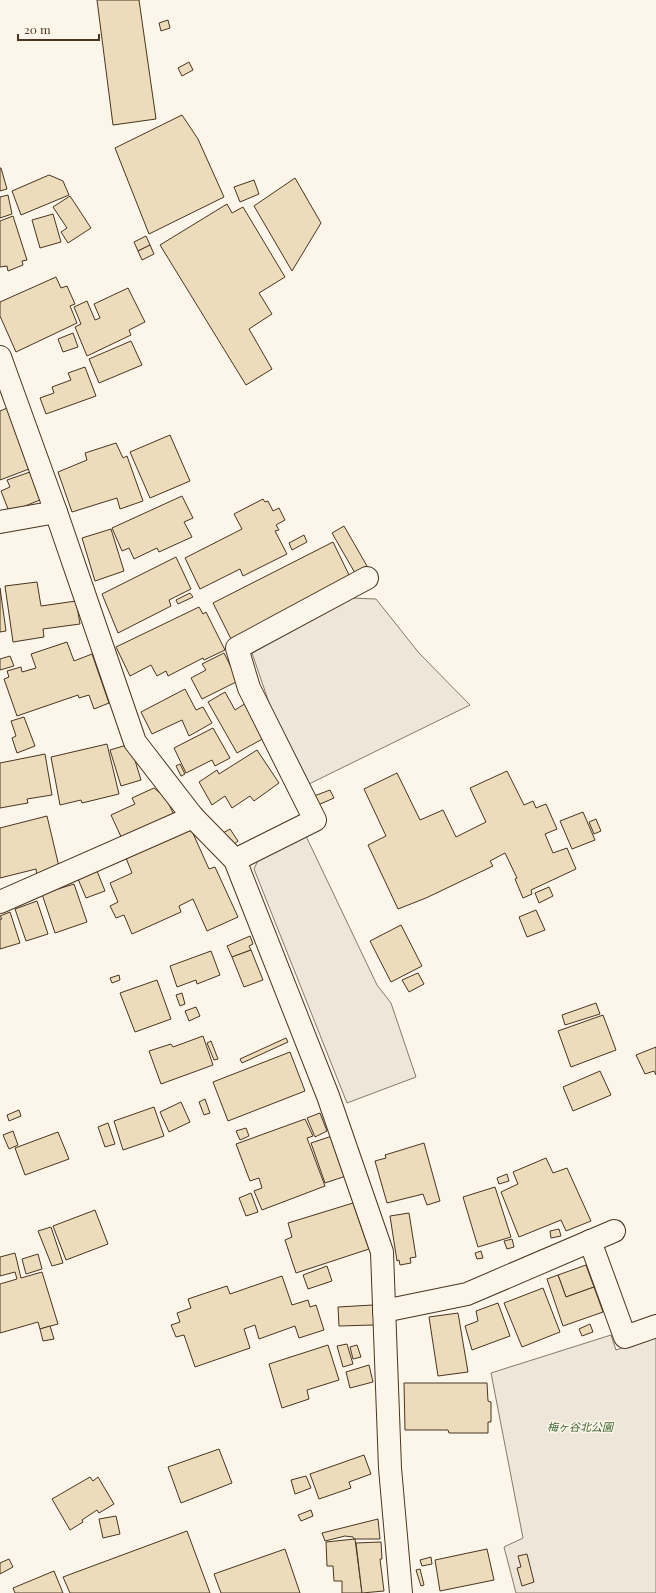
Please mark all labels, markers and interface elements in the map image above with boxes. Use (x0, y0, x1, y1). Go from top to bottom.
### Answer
scale bar (18, 16, 99, 42)
text: 20 m (24, 21, 51, 37)
park label: 梅ヶ谷北公園 (547, 1419, 615, 1434)

